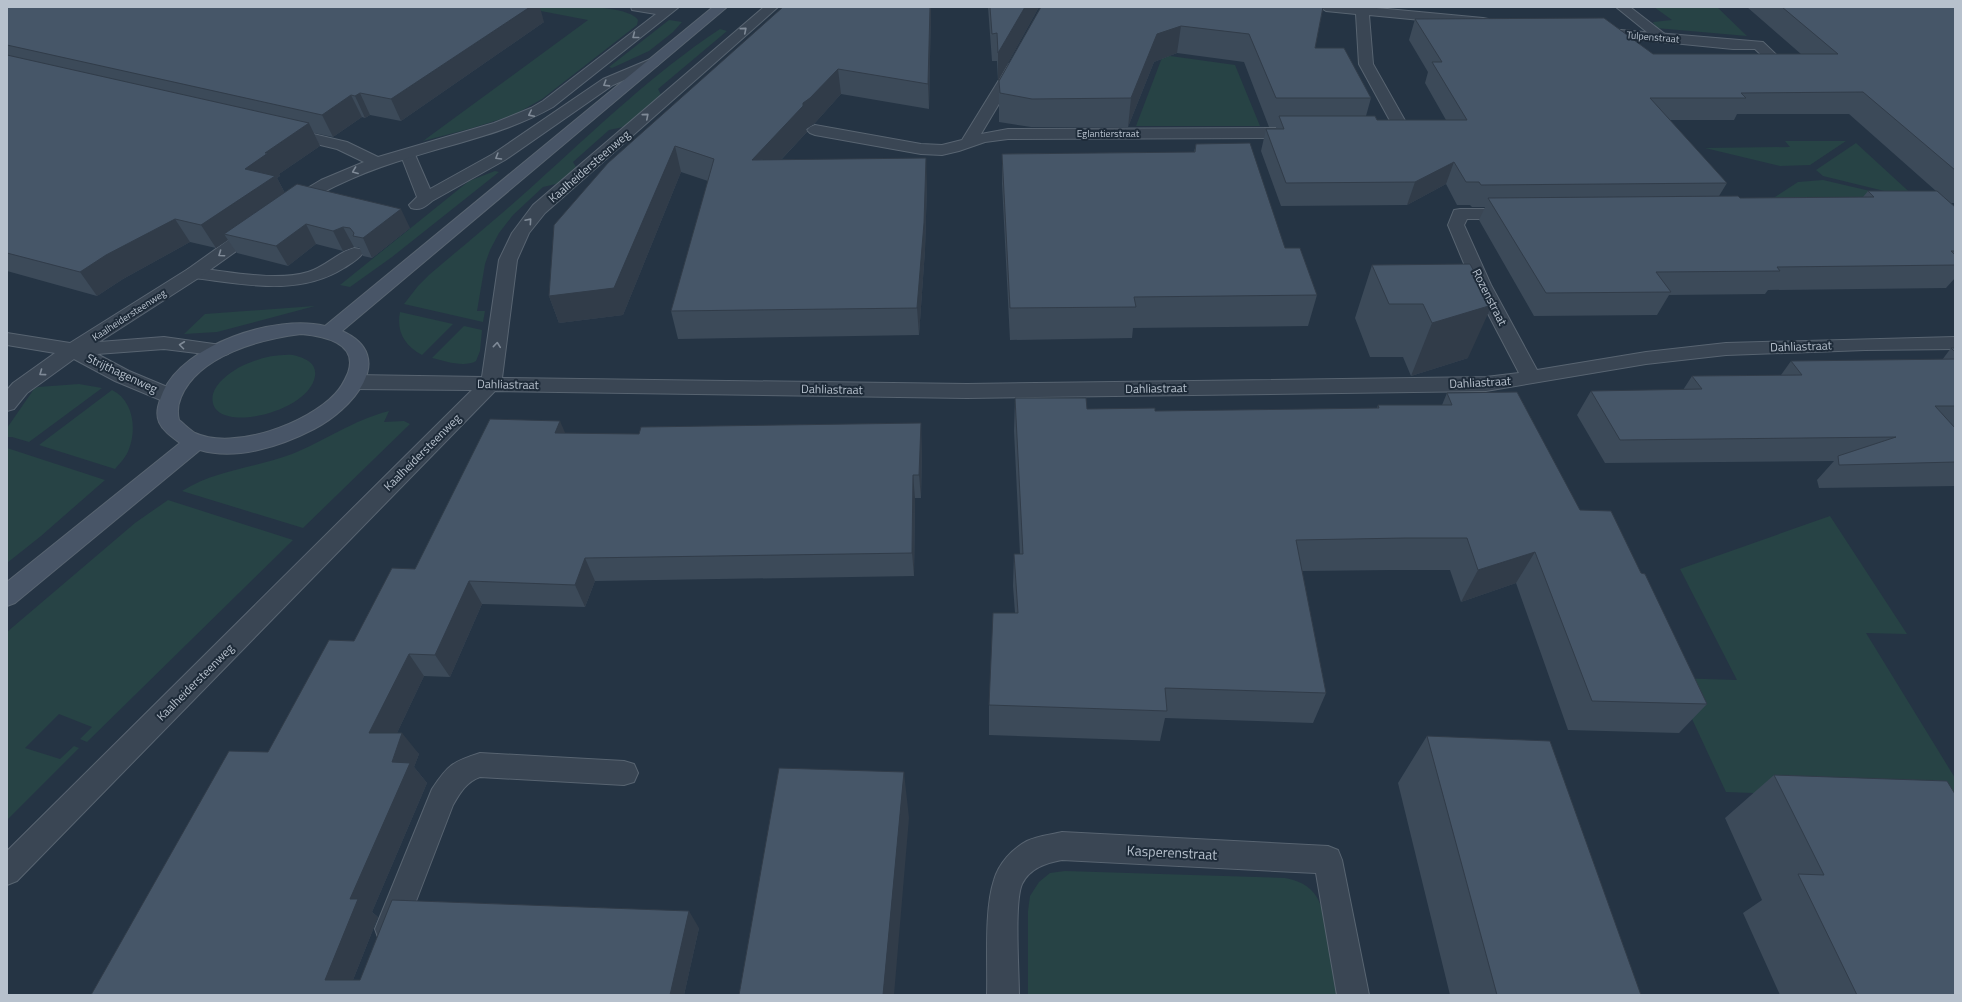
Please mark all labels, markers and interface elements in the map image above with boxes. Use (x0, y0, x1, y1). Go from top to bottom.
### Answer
street label: Tulpenstraat (1626, 27, 1680, 47)
one-way arrow (740, 28, 747, 35)
one-way arrow (633, 31, 640, 38)
one-way arrow (603, 80, 610, 87)
one-way arrow (528, 109, 536, 117)
one-way arrow (642, 113, 649, 120)
street label: Kaalheidersteenweg (544, 125, 634, 207)
street label: Eglantierstraat (1077, 126, 1140, 141)
one-way arrow (495, 153, 502, 160)
one-way arrow (351, 167, 358, 175)
one-way arrow (524, 218, 531, 226)
one-way arrow (218, 249, 225, 256)
street label: Rozenstraat (1468, 265, 1513, 329)
street label: Kaalheidersteenweg (89, 285, 169, 345)
street label: Dahliastraat (1770, 335, 1833, 357)
one-way arrow (179, 341, 185, 350)
one-way arrow (492, 342, 501, 348)
street label: Strijthagenweg (83, 348, 161, 398)
one-way arrow (39, 368, 46, 376)
street label: Dahliastraat (1449, 371, 1512, 393)
street label: Dahliastraat (477, 374, 540, 394)
street label: Dahliastraat (1125, 378, 1188, 398)
street label: Dahliastraat (801, 379, 864, 399)
street label: Kaalheidersteenweg (379, 409, 465, 495)
street label: Kaalheidersteenweg (152, 639, 238, 725)
street label: Kasperenstraat (1126, 839, 1218, 865)

